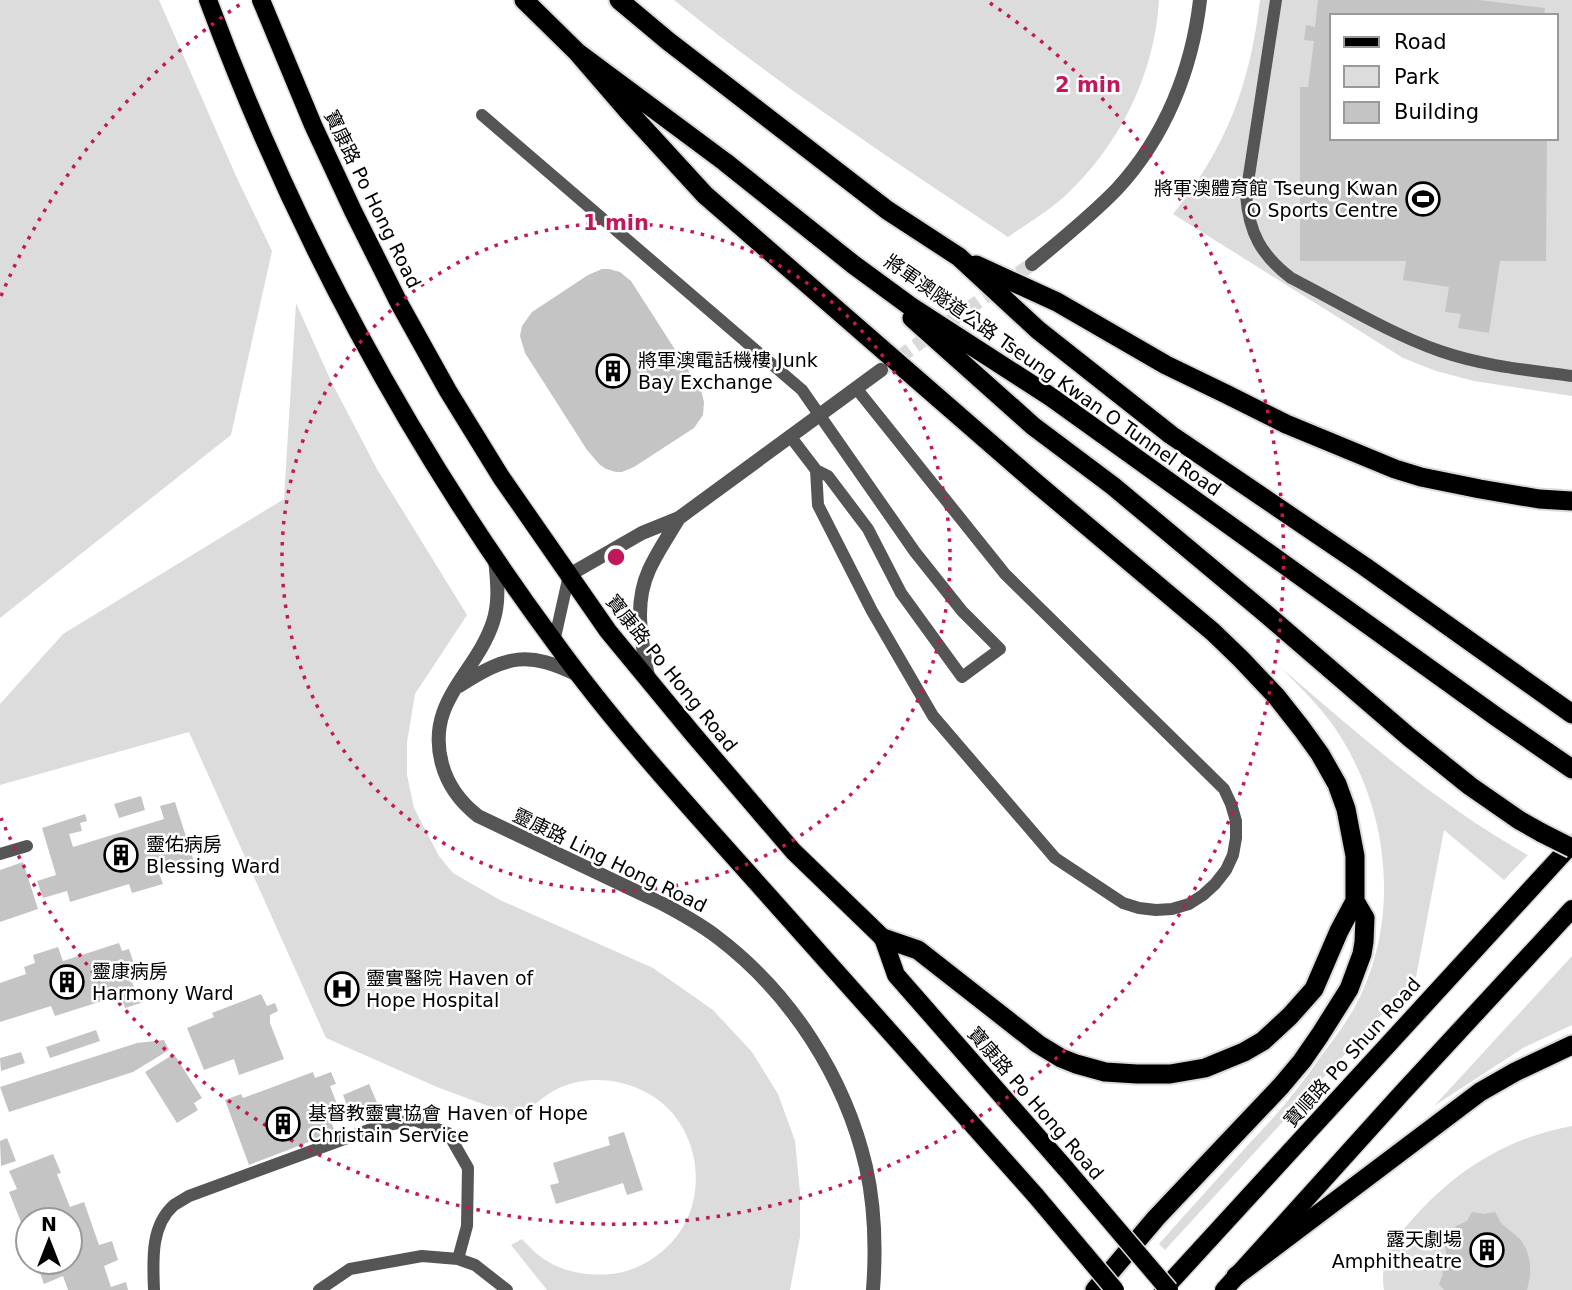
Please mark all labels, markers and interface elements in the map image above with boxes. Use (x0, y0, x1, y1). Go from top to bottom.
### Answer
legend (1330, 14, 1558, 140)
text: Road (1394, 30, 1447, 54)
text: Park (1394, 65, 1440, 89)
text: 2 min (1055, 73, 1121, 97)
text: Building (1394, 100, 1479, 124)
street label: 寶康路 Po Hong Road (320, 106, 426, 292)
place label: 將軍澳體育館 Tseung Kwan O Sports Centre (1154, 177, 1398, 221)
sports icon: 將軍澳體育館 Tseung Kwan O Sports Centre (1404, 180, 1442, 218)
text: 1 min (583, 211, 649, 235)
street label: 將軍澳隧道公路 Tseung Kwan O Tunnel Road (881, 250, 1225, 500)
place label: 將軍澳電話機樓 Junk Bay Exchange (638, 349, 818, 393)
building icon: 將軍澳電話機樓 Junk Bay Exchange (594, 352, 632, 390)
centre of rings (604, 545, 628, 569)
street label: 寶康路 Po Hong Road (602, 590, 742, 756)
street label: 靈康路 Ling Hong Road (510, 803, 710, 917)
place label: 靈佑病房 Blessing Ward (146, 833, 280, 877)
building icon: 靈佑病房 Blessing Ward (102, 836, 140, 874)
place label: 靈康病房 Harmony Ward (92, 960, 234, 1004)
building icon: 靈康病房 Harmony Ward (48, 963, 86, 1001)
place label: 靈實醫院 Haven of Hope Hospital (366, 967, 535, 1011)
hospital icon: 靈實醫院 Haven of Hope Hospital (323, 970, 361, 1008)
street label: 寶順路 Po Shun Road (1279, 973, 1425, 1131)
street label: 寶康路 Po Hong Road (964, 1022, 1108, 1184)
place label: 基督教靈實協會 Haven of Hope Christain Service (308, 1102, 588, 1146)
building icon: 基督教靈實協會 Haven of Hope Christain Service (264, 1105, 302, 1143)
north arrow (14, 1206, 84, 1276)
text: N (41, 1213, 57, 1235)
place label: 露天劇場 Amphitheatre (1332, 1228, 1462, 1272)
building icon: 露天劇場 Amphitheatre (1468, 1231, 1506, 1269)

